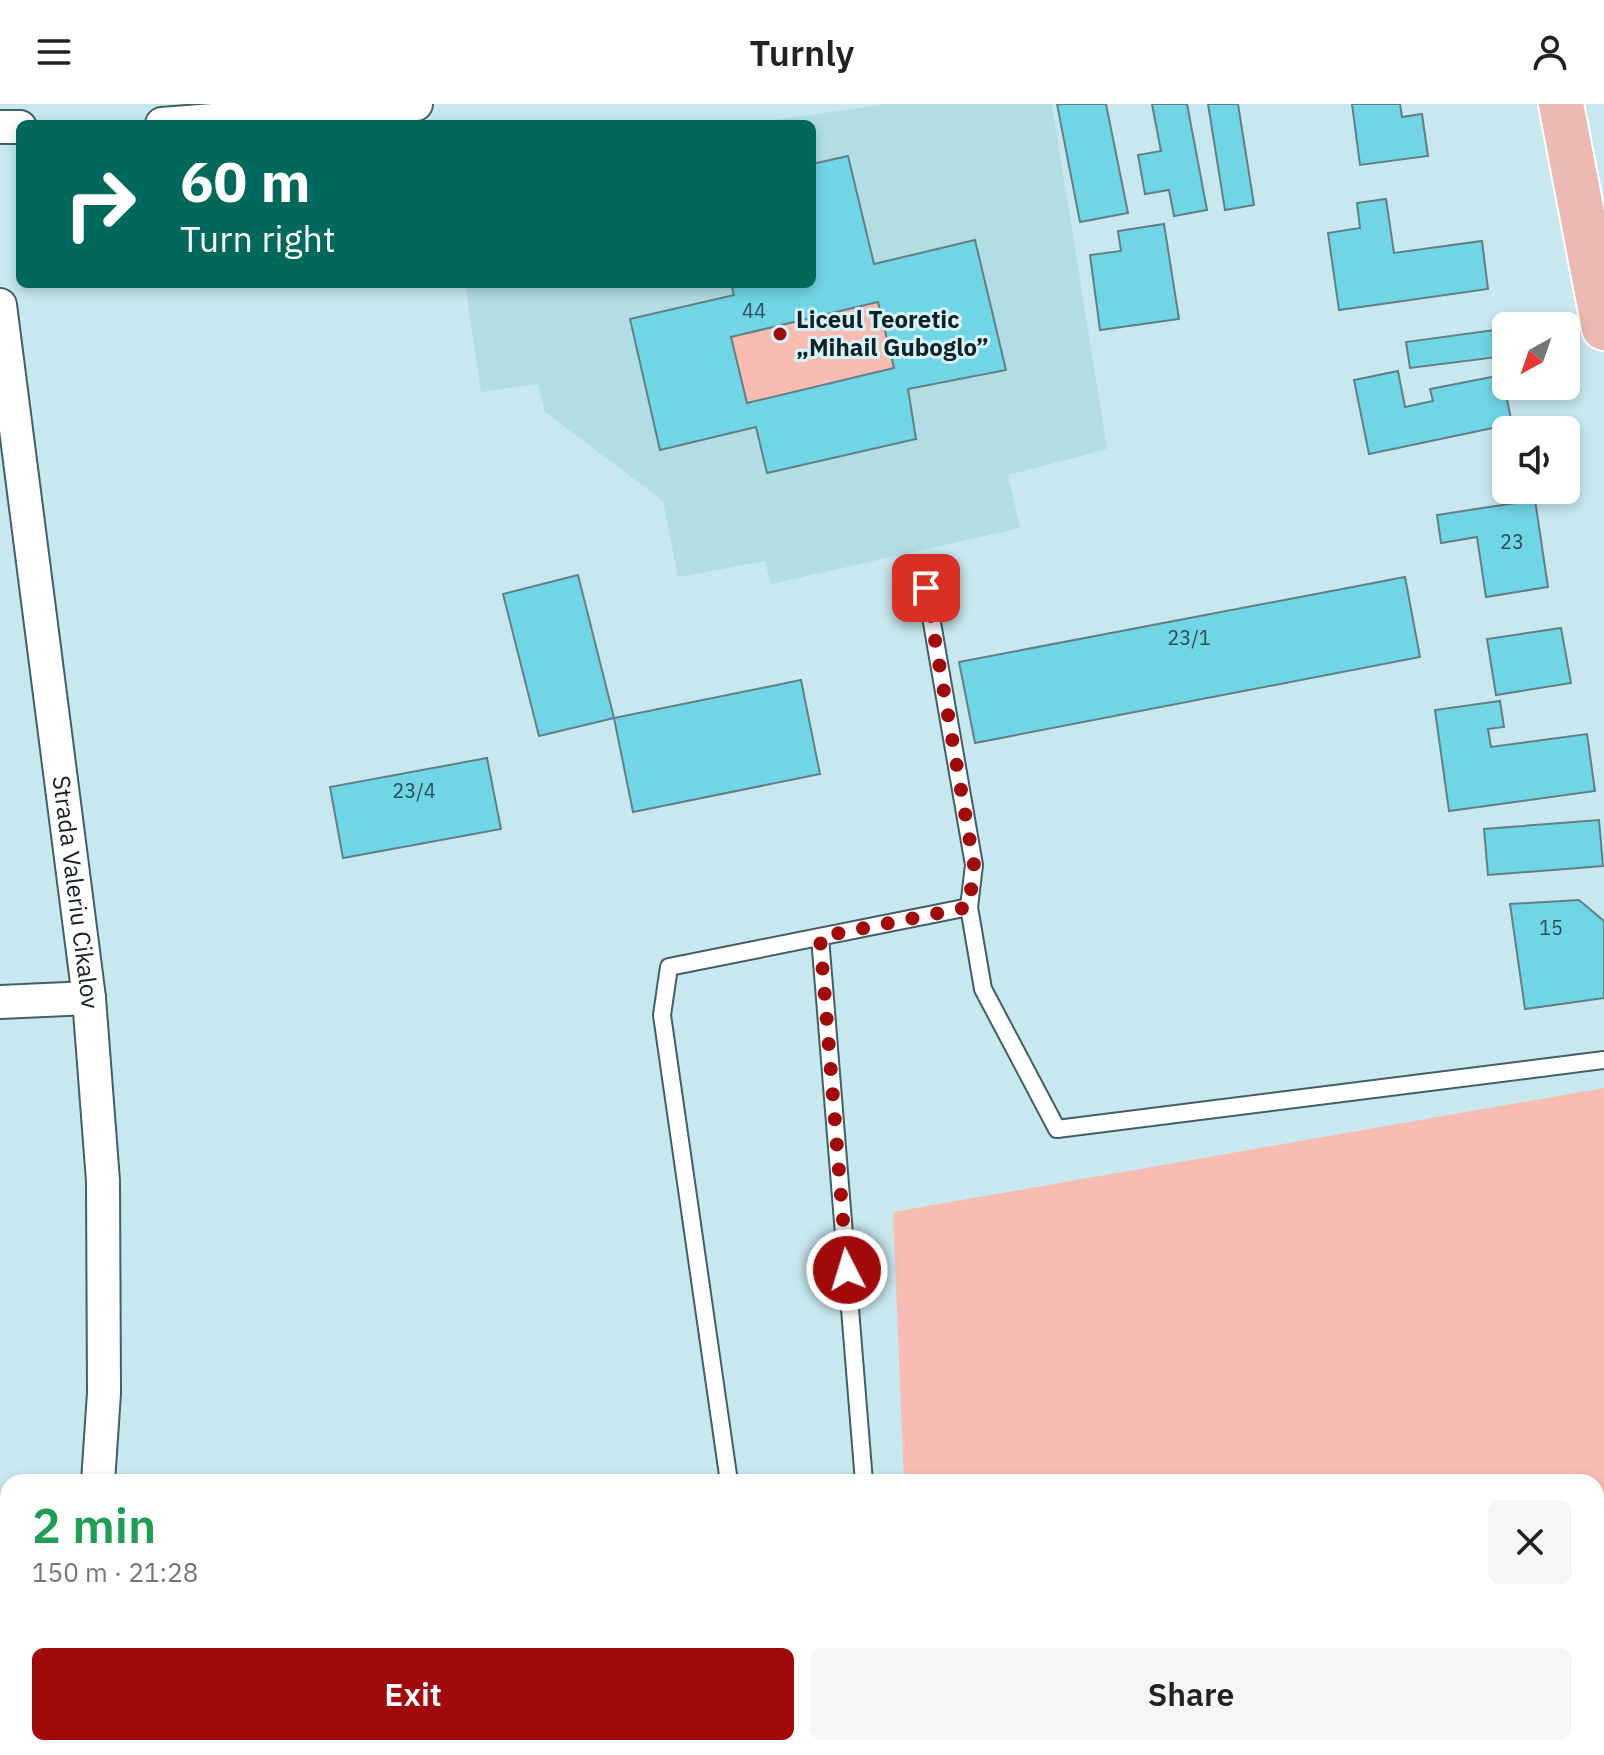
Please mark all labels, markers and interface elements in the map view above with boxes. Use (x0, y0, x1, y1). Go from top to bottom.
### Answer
text: Turnly (750, 29, 854, 76)
icon: menu (32, 30, 76, 74)
icon: person (1528, 30, 1572, 74)
text: 60 m (180, 145, 310, 217)
icon: right (48, 152, 152, 256)
text: Turn right (180, 215, 336, 262)
house number: 44 (742, 297, 766, 324)
place label: Liceul Teoretic „Mihail Guboglo” (796, 303, 989, 363)
north arrow (1492, 312, 1580, 400)
map controls (1492, 312, 1580, 504)
marker: Liceul Teoretic „Mihail Guboglo” (771, 325, 789, 343)
button: sound (1492, 416, 1580, 504)
house number: 23 (1500, 528, 1524, 555)
pin (892, 554, 960, 622)
icon: arrive (904, 566, 948, 610)
house number: 23/1 (1167, 624, 1211, 651)
street label: Strada Valeriu Cikalov (46, 774, 107, 1010)
house number: 23/4 (392, 777, 436, 804)
house number: 15 (1539, 914, 1563, 941)
position arrow (805, 1228, 889, 1312)
text: 2 min (32, 1494, 156, 1556)
button: close (1488, 1500, 1572, 1584)
text: 150 m · 21:28 (32, 1555, 198, 1589)
button: Exit (32, 1648, 794, 1740)
button: Share (810, 1648, 1572, 1740)

